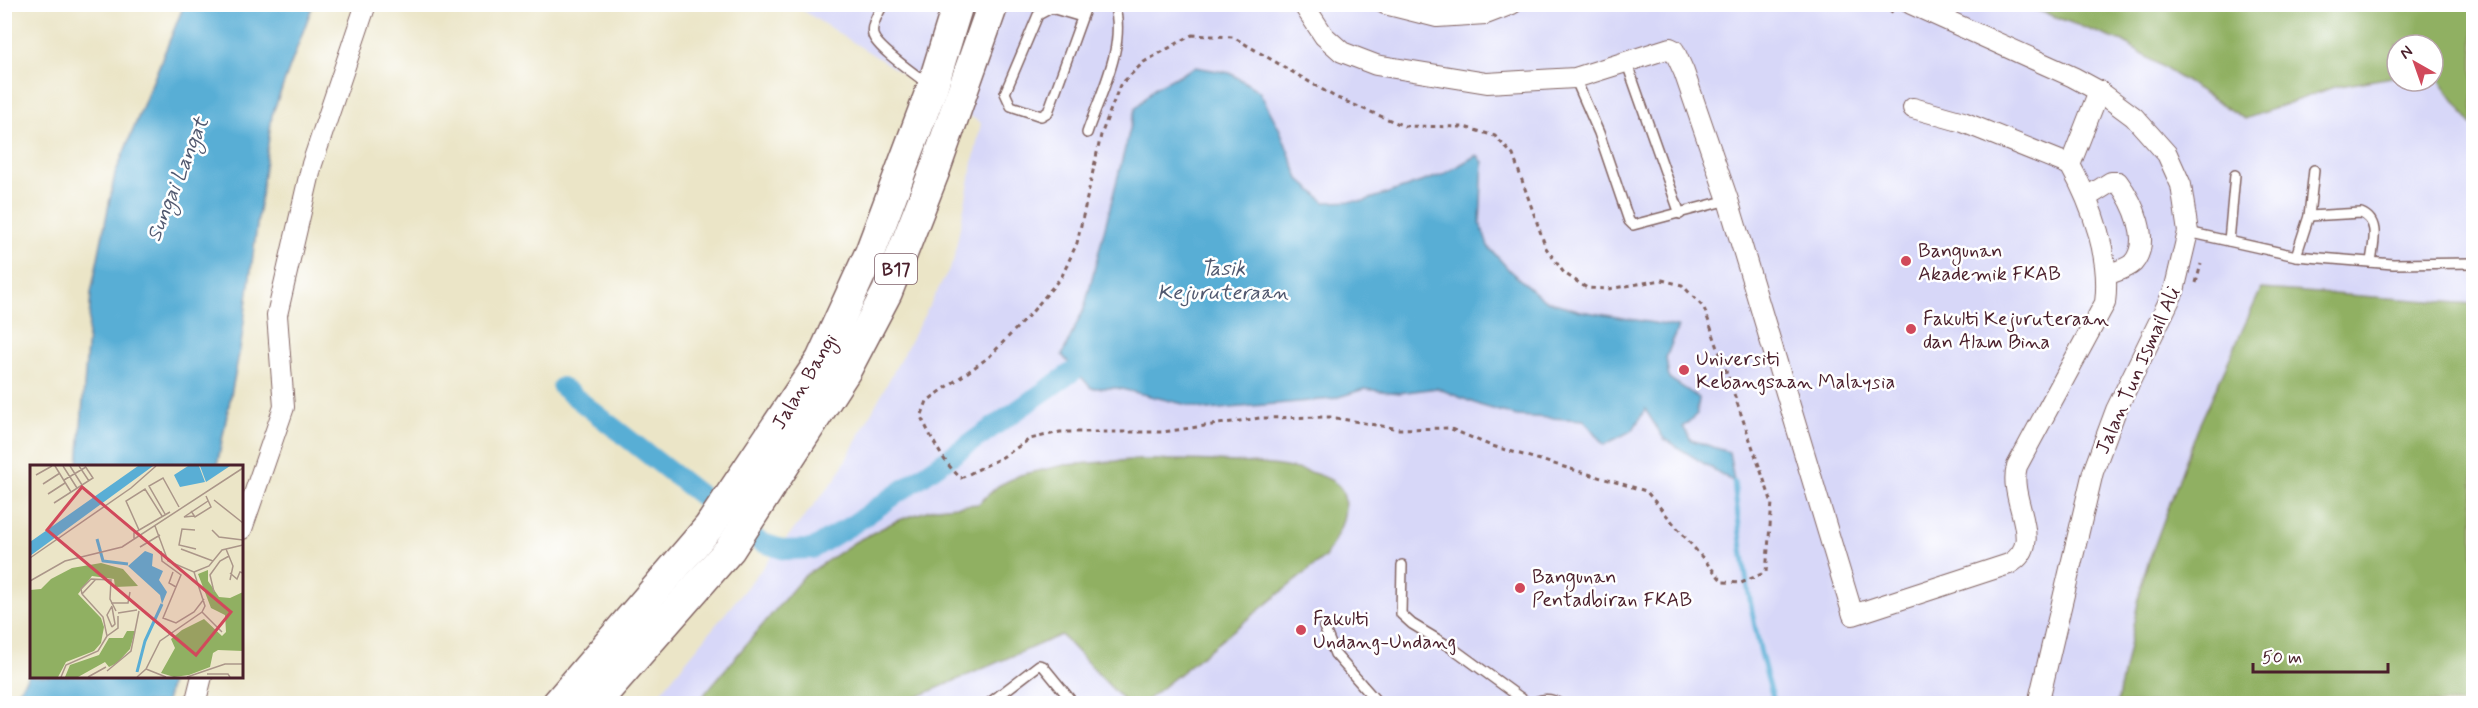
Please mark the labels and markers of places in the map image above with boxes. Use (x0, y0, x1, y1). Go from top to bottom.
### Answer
place label: Bangunan Akademik FKAB (1918, 238, 2061, 288)
marker: Bangunan Akademik FKAB (1899, 254, 1913, 268)
place label: Fakulti Kejuruteraan dan Alam Bina (1923, 306, 2109, 356)
marker: Fakulti Kejuruteraan dan Alam Bina (1904, 322, 1918, 336)
place label: Universiti Kebangsaan Malaysia (1696, 346, 1895, 396)
marker: Universiti Kebangsaan Malaysia (1677, 363, 1691, 377)
place label: Bangunan Pentadbiran FKAB (1532, 564, 1692, 614)
marker: Bangunan Pentadbiran FKAB (1513, 581, 1527, 595)
place label: Fakulti Undang-Undang (1313, 606, 1456, 656)
marker: Fakulti Undang-Undang (1294, 623, 1308, 637)

